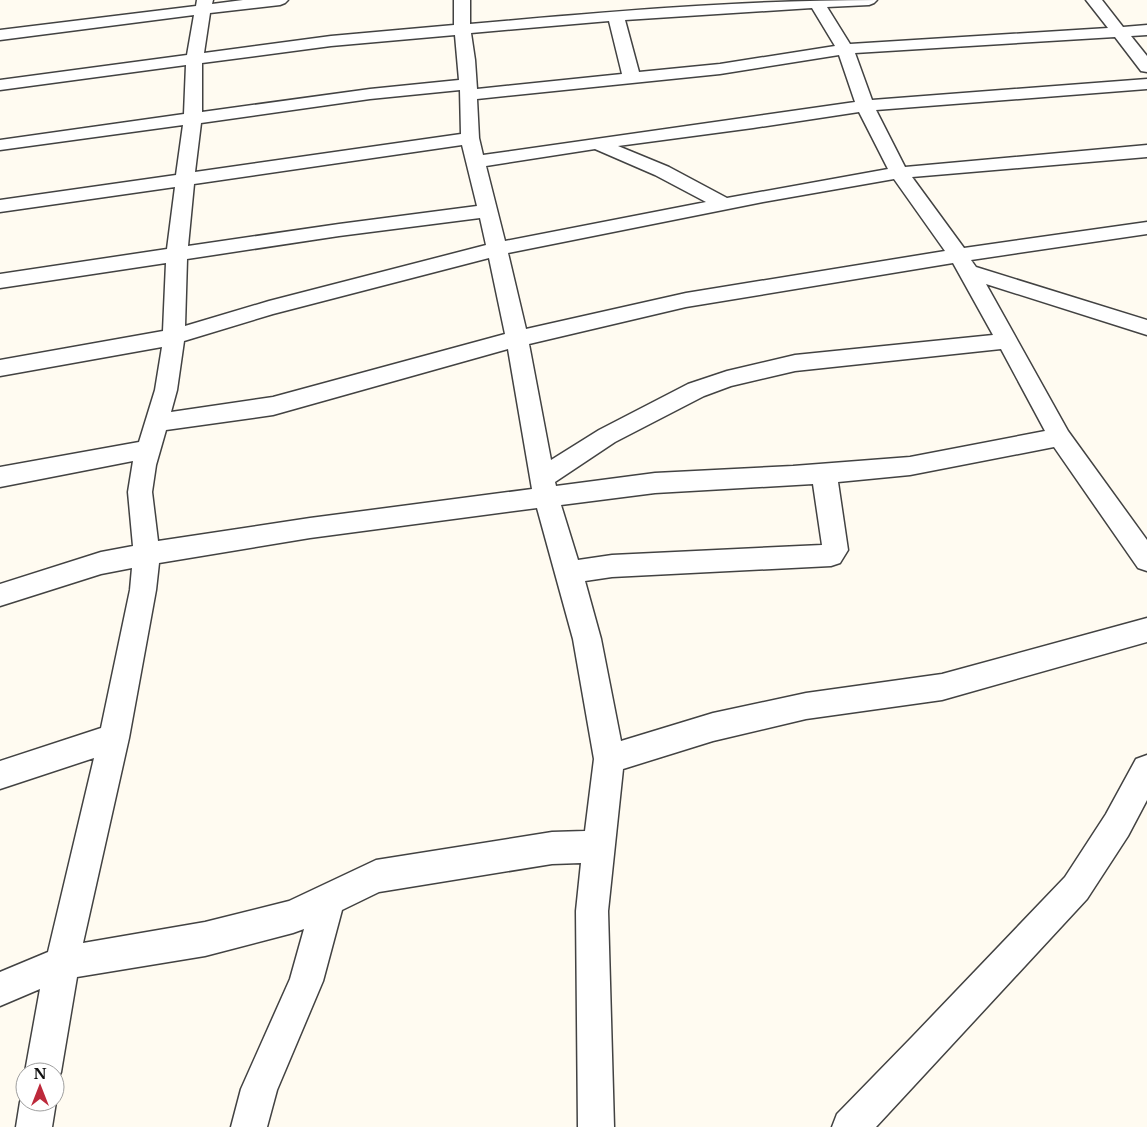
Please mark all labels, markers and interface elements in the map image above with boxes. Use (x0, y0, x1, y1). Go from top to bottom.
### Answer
north arrow (15, 1062, 65, 1112)
text: N (33, 1065, 47, 1083)

